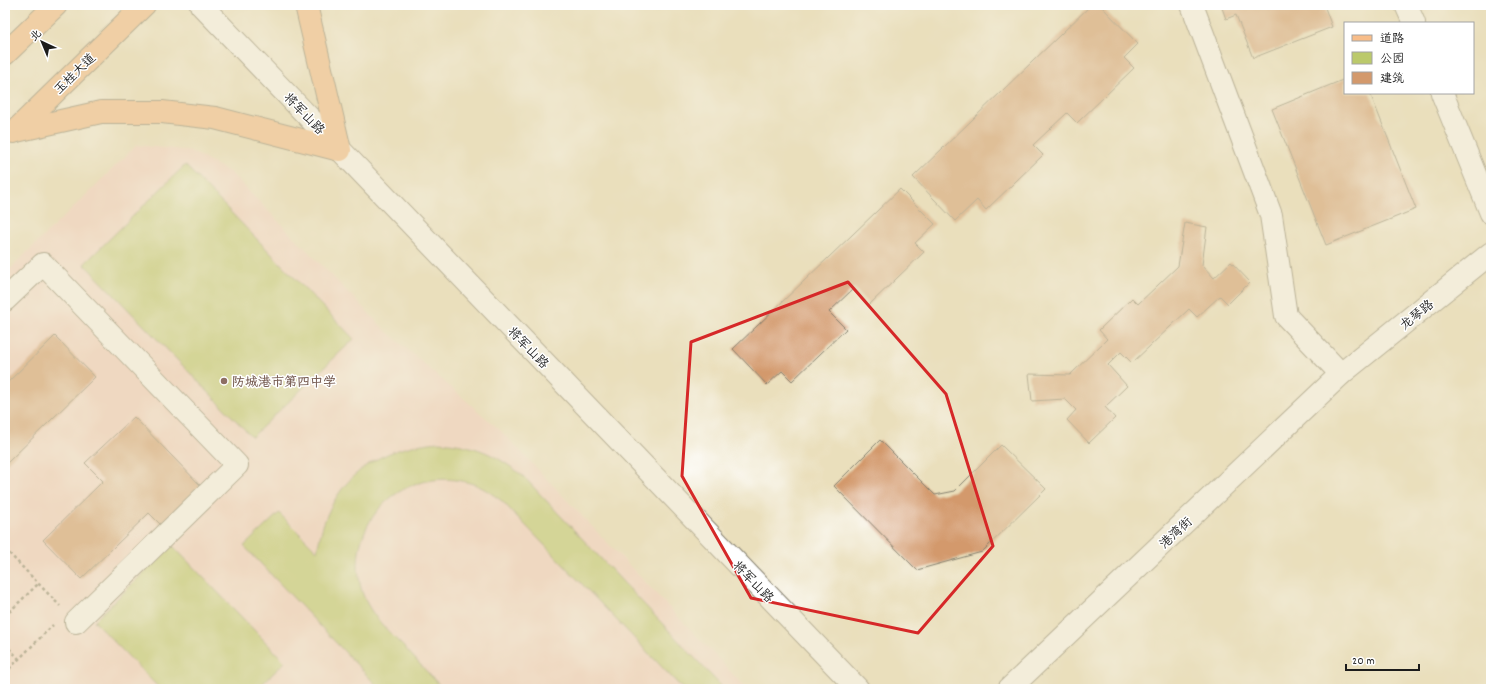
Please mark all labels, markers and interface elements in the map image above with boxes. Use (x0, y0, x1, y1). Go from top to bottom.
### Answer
north arrow (22, 22, 62, 62)
legend (1344, 22, 1474, 94)
text: 北 (27, 27, 46, 46)
text: 道路 (1380, 31, 1404, 48)
street label: 玉桂大道 (50, 50, 101, 100)
text: 公园 (1380, 51, 1404, 68)
text: 建筑 (1380, 71, 1404, 88)
street label: 将军山路 (278, 89, 328, 140)
street label: 龙琴路 (1396, 296, 1439, 336)
street label: 将军山路 (502, 323, 552, 374)
place label: 防城港市第四中学 (232, 374, 336, 393)
marker: 防城港市第四中学 (219, 376, 229, 386)
street label: 港湾街 (1156, 514, 1197, 554)
street label: 将军山路 (727, 557, 777, 608)
scale bar (1346, 646, 1419, 672)
text: 20 m (1352, 653, 1375, 670)

